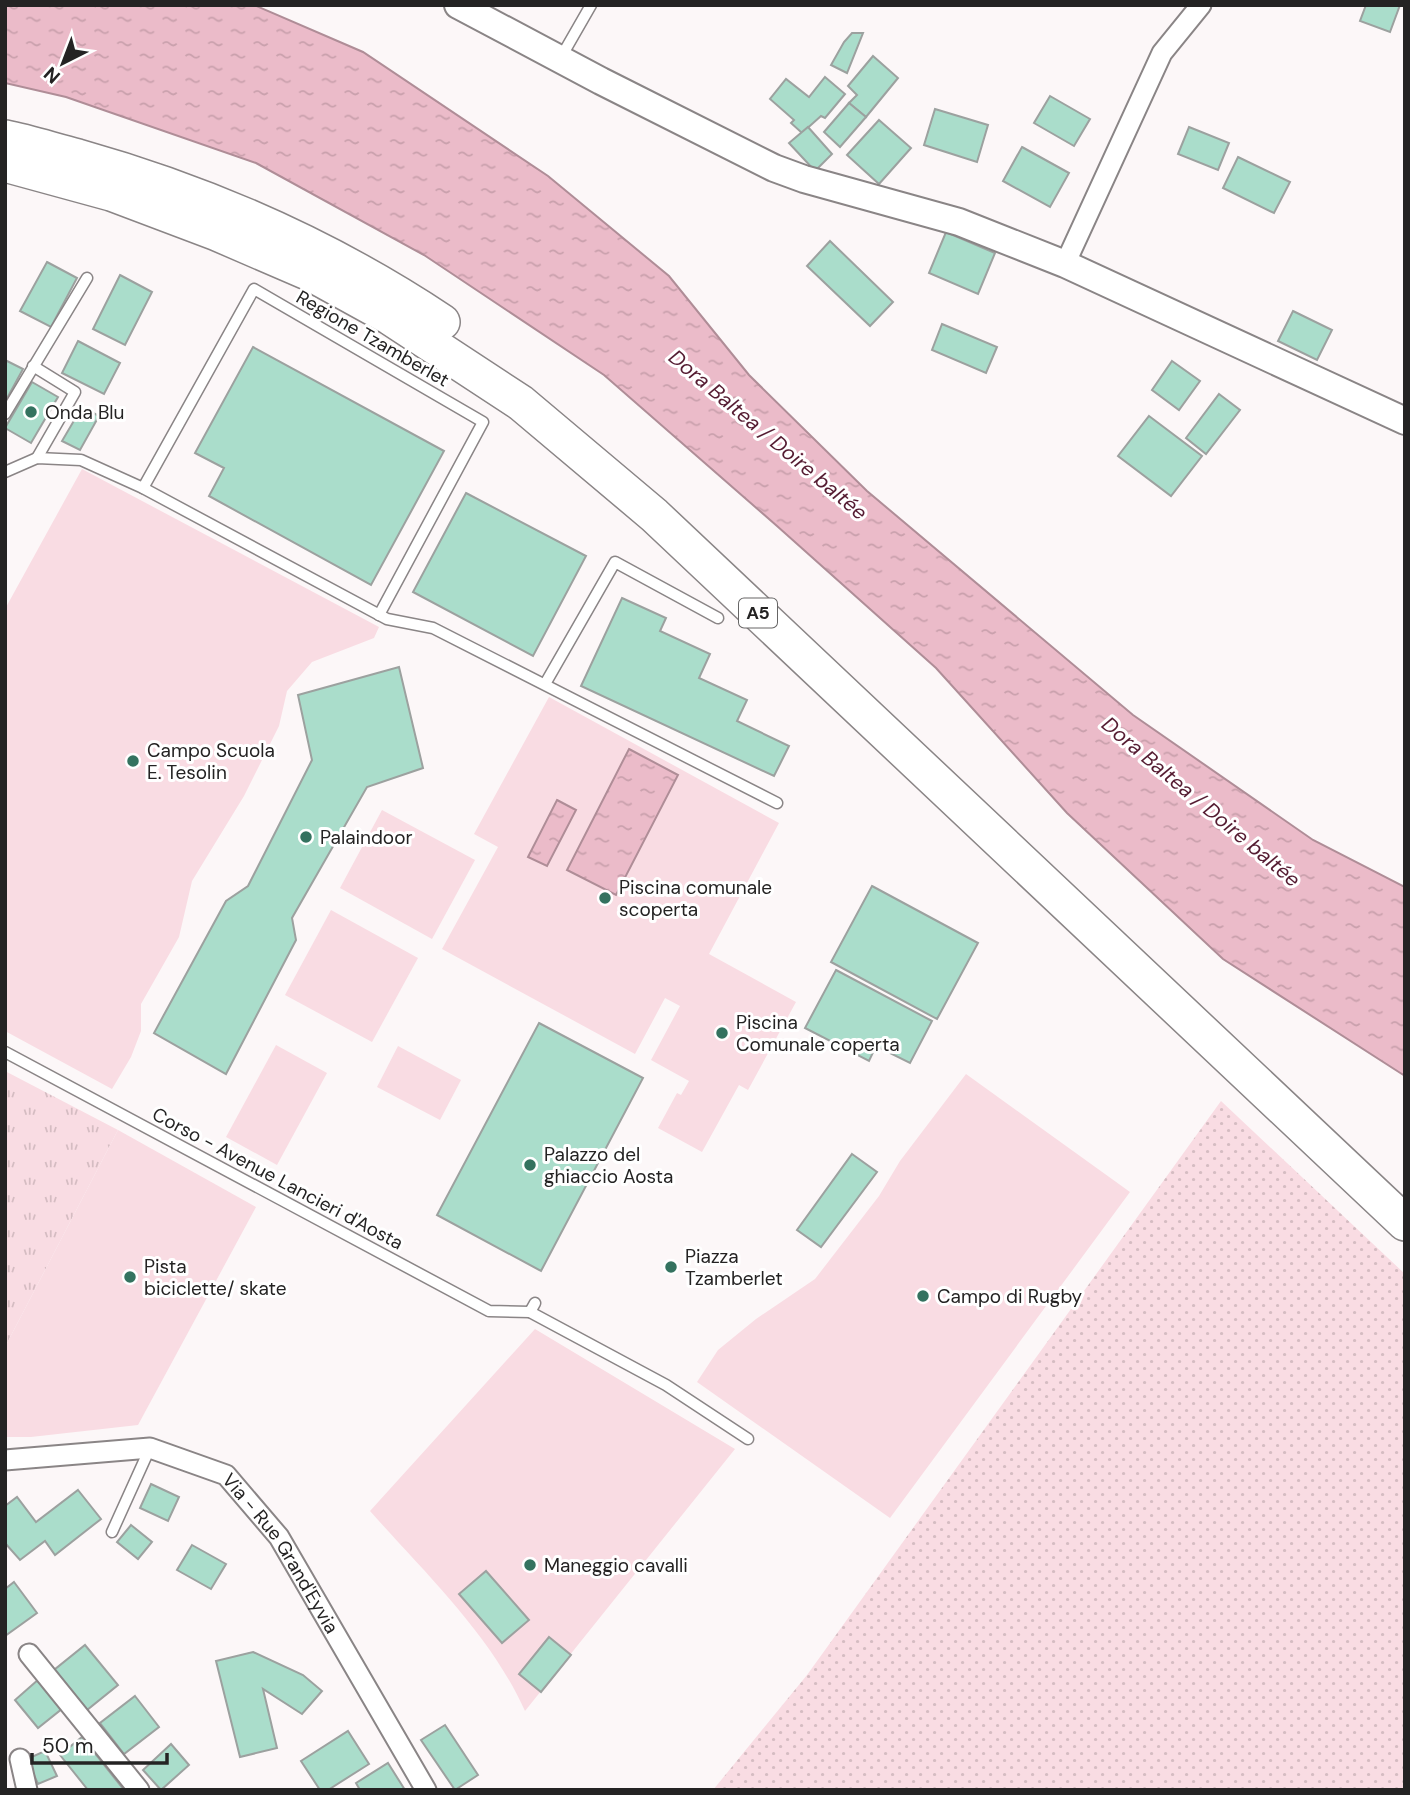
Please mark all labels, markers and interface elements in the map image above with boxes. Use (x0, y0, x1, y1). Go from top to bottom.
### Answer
north arrow (28, 28, 98, 98)
text: N (38, 61, 65, 89)
street label: Regione Tzamberlet (292, 285, 454, 392)
water label: Dora Baltea / Doire baltée (663, 343, 873, 527)
place label: Onda Blu (45, 400, 125, 425)
marker: Onda Blu (23, 404, 39, 420)
road number: A5 (739, 598, 777, 628)
water label: Dora Baltea / Doire baltée (1096, 710, 1306, 894)
place label: Campo Scuola E. Tesolin (147, 738, 275, 785)
marker: Campo Scuola E. Tesolin (125, 753, 141, 769)
place label: Palaindoor (320, 825, 412, 850)
marker: Palaindoor (298, 829, 314, 845)
place label: Piscina comunale scoperta (619, 875, 772, 922)
marker: Piscina comunale scoperta (597, 890, 613, 906)
place label: Piscina Comunale coperta (736, 1010, 900, 1057)
marker: Piscina Comunale coperta (714, 1025, 730, 1041)
street label: Corso - Avenue Lancieri d'Aosta (148, 1101, 408, 1255)
place label: Palazzo del ghiaccio Aosta (544, 1142, 673, 1189)
marker: Palazzo del ghiaccio Aosta (522, 1157, 538, 1173)
place label: Piazza Tzamberlet (685, 1244, 783, 1291)
place label: Pista biciclette/ skate (144, 1254, 286, 1301)
marker: Piazza Tzamberlet (663, 1259, 679, 1275)
marker: Pista biciclette/ skate (122, 1269, 138, 1285)
place label: Campo di Rugby (937, 1284, 1083, 1309)
marker: Campo di Rugby (915, 1288, 931, 1304)
street label: Via - Rue Grand'Eyvia (217, 1468, 344, 1638)
place label: Maneggio cavalli (544, 1553, 688, 1578)
marker: Maneggio cavalli (522, 1557, 538, 1573)
scale bar (32, 1722, 166, 1766)
text: 50 m (42, 1732, 93, 1760)

